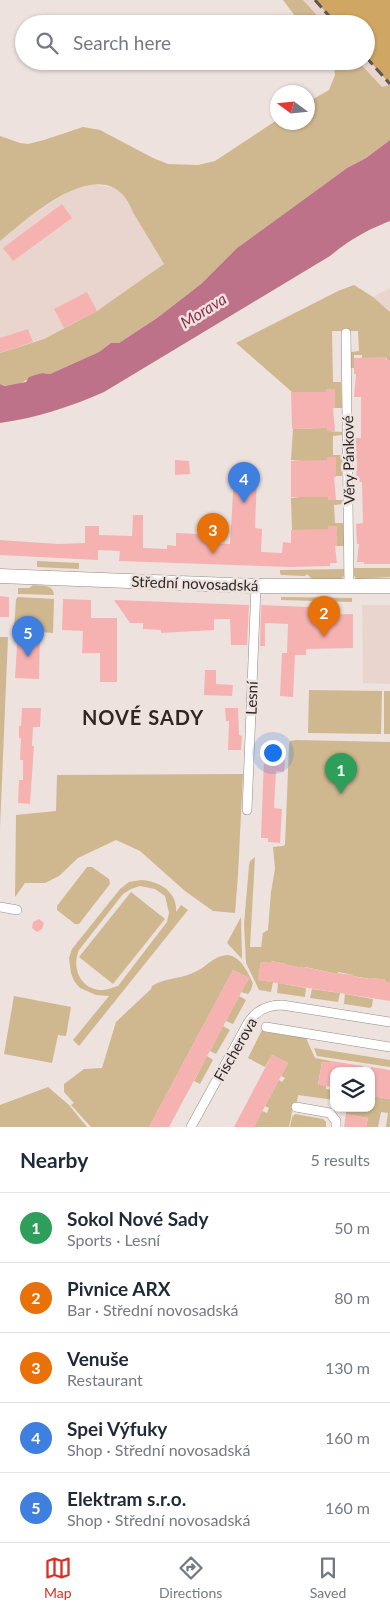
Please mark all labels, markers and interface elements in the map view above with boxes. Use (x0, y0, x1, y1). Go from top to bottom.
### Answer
search box (15, 15, 375, 70)
icon: search (33, 29, 61, 57)
text: Search here (73, 31, 171, 54)
north arrow (270, 85, 315, 130)
water label: Morava (176, 289, 230, 331)
street label: Věry Pánkové (338, 415, 358, 505)
pin: 4 (228, 462, 260, 503)
pin: 3 (197, 513, 229, 554)
street label: Střední novosadská (131, 572, 259, 594)
pin: 2 (308, 596, 340, 637)
pin: 5 (12, 616, 44, 657)
street label: Lesní (241, 680, 261, 715)
district label: NOVÉ SADY (82, 705, 204, 729)
your location (260, 740, 286, 766)
pin: 1 (325, 753, 357, 794)
street label: Fischerova (210, 1014, 260, 1084)
map controls (330, 1067, 375, 1112)
button: layers (330, 1067, 375, 1112)
text: Nearby (20, 1147, 88, 1172)
text: 5 results (310, 1150, 370, 1169)
text: Sokol Nové Sady (67, 1207, 208, 1230)
text: 1 (31, 1218, 41, 1237)
text: 50 m (334, 1218, 370, 1237)
text: Sports · Lesní (67, 1230, 160, 1249)
text: Pivnice ARX (67, 1277, 170, 1300)
text: 2 (31, 1288, 41, 1307)
text: 80 m (334, 1288, 370, 1307)
text: Bar · Střední novosadská (67, 1300, 239, 1319)
text: Venuše (67, 1347, 129, 1370)
text: 3 (31, 1358, 41, 1377)
text: 130 m (325, 1358, 370, 1377)
text: Restaurant (67, 1370, 143, 1389)
text: Spei Výfuky (67, 1417, 167, 1440)
text: 4 (31, 1428, 41, 1447)
text: 160 m (325, 1428, 370, 1447)
text: Shop · Střední novosadská (67, 1440, 250, 1459)
text: Elektram s.r.o. (67, 1487, 186, 1510)
text: 5 (31, 1498, 41, 1517)
text: 160 m (325, 1498, 370, 1517)
text: Shop · Střední novosadská (67, 1510, 250, 1529)
tab: Map (44, 1554, 72, 1601)
tab: Directions (159, 1554, 222, 1601)
tab: Saved (310, 1554, 346, 1601)

